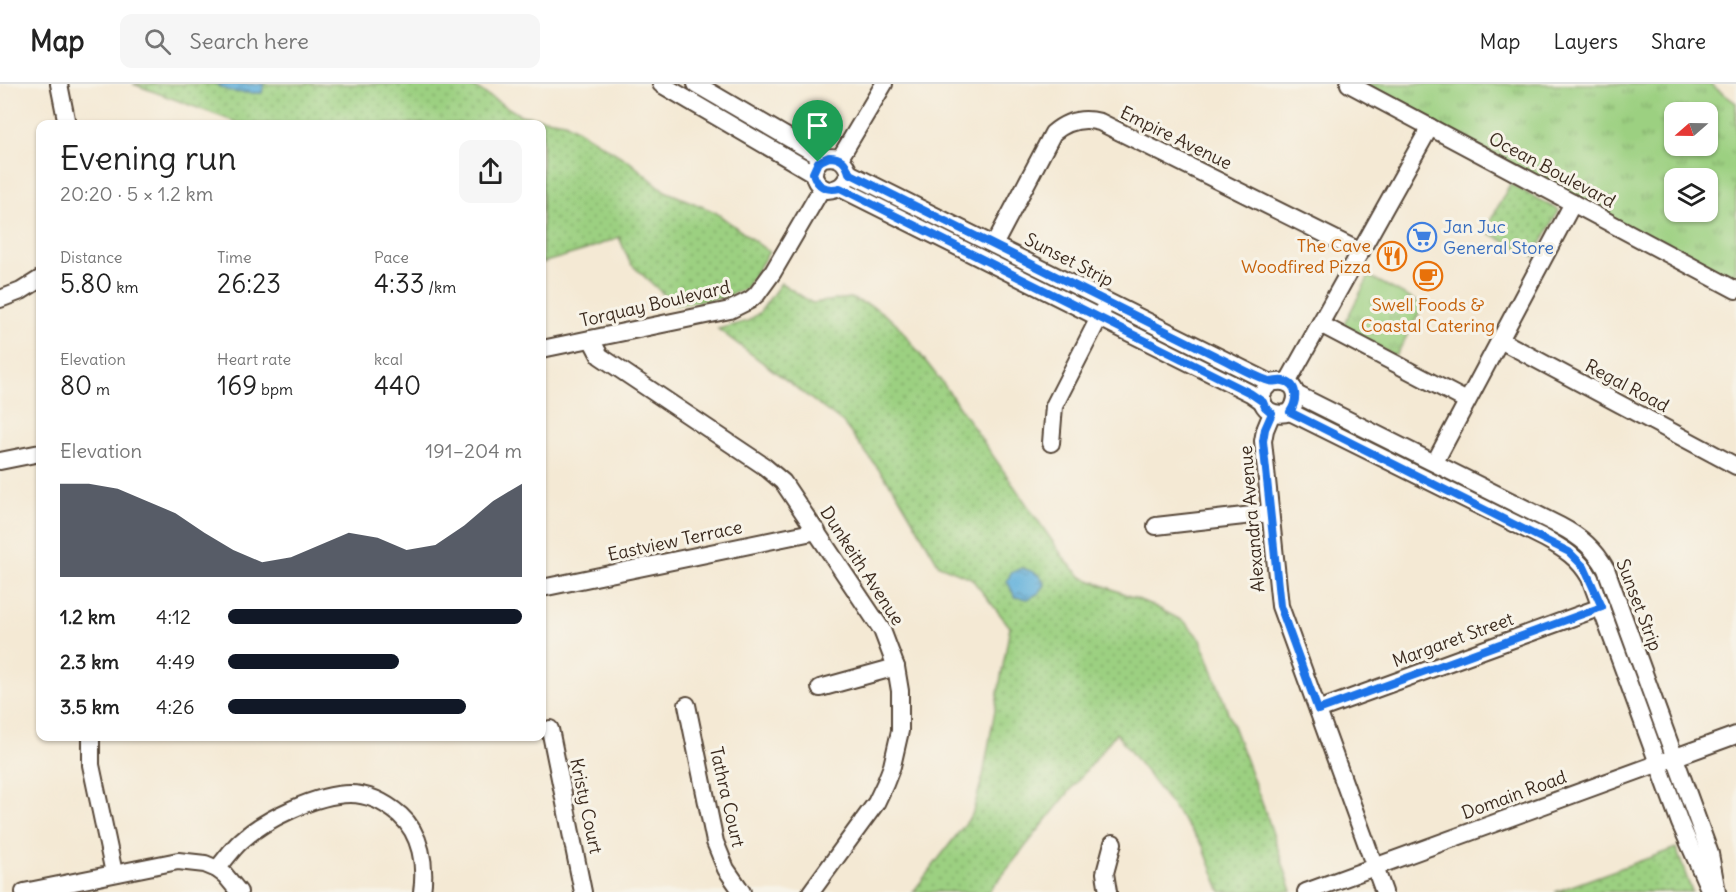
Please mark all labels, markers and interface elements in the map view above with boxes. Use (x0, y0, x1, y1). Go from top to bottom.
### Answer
search box (120, 14, 540, 68)
text: Map (30, 23, 84, 59)
icon: search (141, 25, 174, 58)
text: Search here (189, 27, 309, 55)
text: Map (1480, 28, 1520, 55)
text: Layers (1553, 28, 1618, 55)
text: Share (1651, 28, 1706, 55)
pin (792, 100, 843, 162)
street label: Empire Avenue (1116, 101, 1236, 175)
north arrow (1664, 102, 1718, 156)
map controls (1664, 102, 1718, 222)
icon: arrive (801, 109, 834, 142)
street label: Ocean Boulevard (1485, 126, 1620, 213)
text: Evening run (60, 137, 236, 179)
button: share (459, 140, 522, 203)
button: layers (1664, 168, 1718, 222)
text: 20:20 · 5 × 1.2 km (60, 181, 213, 206)
place label: Jan Juc General Store (1443, 215, 1554, 259)
supermarket icon: Jan Juc General Store (1406, 221, 1438, 253)
street label: Sunset Strip (1021, 227, 1117, 292)
place label: The Cave Woodfired Pizza (1241, 234, 1371, 278)
restaurant icon: The Cave Woodfired Pizza (1376, 240, 1408, 272)
text: Distance (60, 247, 122, 267)
text: Time (217, 247, 252, 267)
text: Pace (374, 247, 409, 267)
cafe icon: Swell Foods & Coastal Catering (1412, 260, 1444, 292)
text: 5.80 (60, 267, 112, 300)
text: 26:23 (217, 267, 281, 300)
text: 4:33 (374, 267, 424, 300)
street label: Torquay Boulevard (578, 275, 733, 332)
text: km (112, 277, 138, 297)
text: /km (424, 277, 456, 297)
place label: Swell Foods & Coastal Catering (1361, 293, 1495, 337)
text: Elevation (60, 349, 126, 369)
text: Heart rate (217, 349, 291, 369)
text: kcal (374, 349, 403, 369)
street label: Regal Road (1581, 354, 1673, 417)
text: 80 (60, 369, 92, 402)
text: 169 (217, 369, 257, 402)
text: 440 (374, 369, 421, 402)
text: m (92, 379, 110, 399)
text: bpm (257, 379, 293, 399)
text: Elevation (60, 438, 142, 463)
text: 191–204 m (425, 438, 522, 463)
street label: Alexandra Avenue (1234, 445, 1269, 593)
street label: Dunkeith Avenue (815, 502, 910, 630)
street label: Eastview Terrace (606, 515, 744, 566)
street label: Sunset Strip (1611, 556, 1668, 654)
text: 1.2 km (60, 604, 116, 629)
text: 4:12 (156, 604, 191, 629)
street label: Margaret Street (1389, 607, 1516, 672)
text: 2.3 km (60, 649, 119, 674)
text: 4:49 (156, 649, 195, 674)
text: 3.5 km (60, 694, 120, 719)
text: 4:26 (156, 694, 195, 719)
street label: Tathra Court (705, 744, 750, 849)
street label: Kristy Court (565, 756, 608, 856)
street label: Domain Road (1458, 765, 1570, 824)

